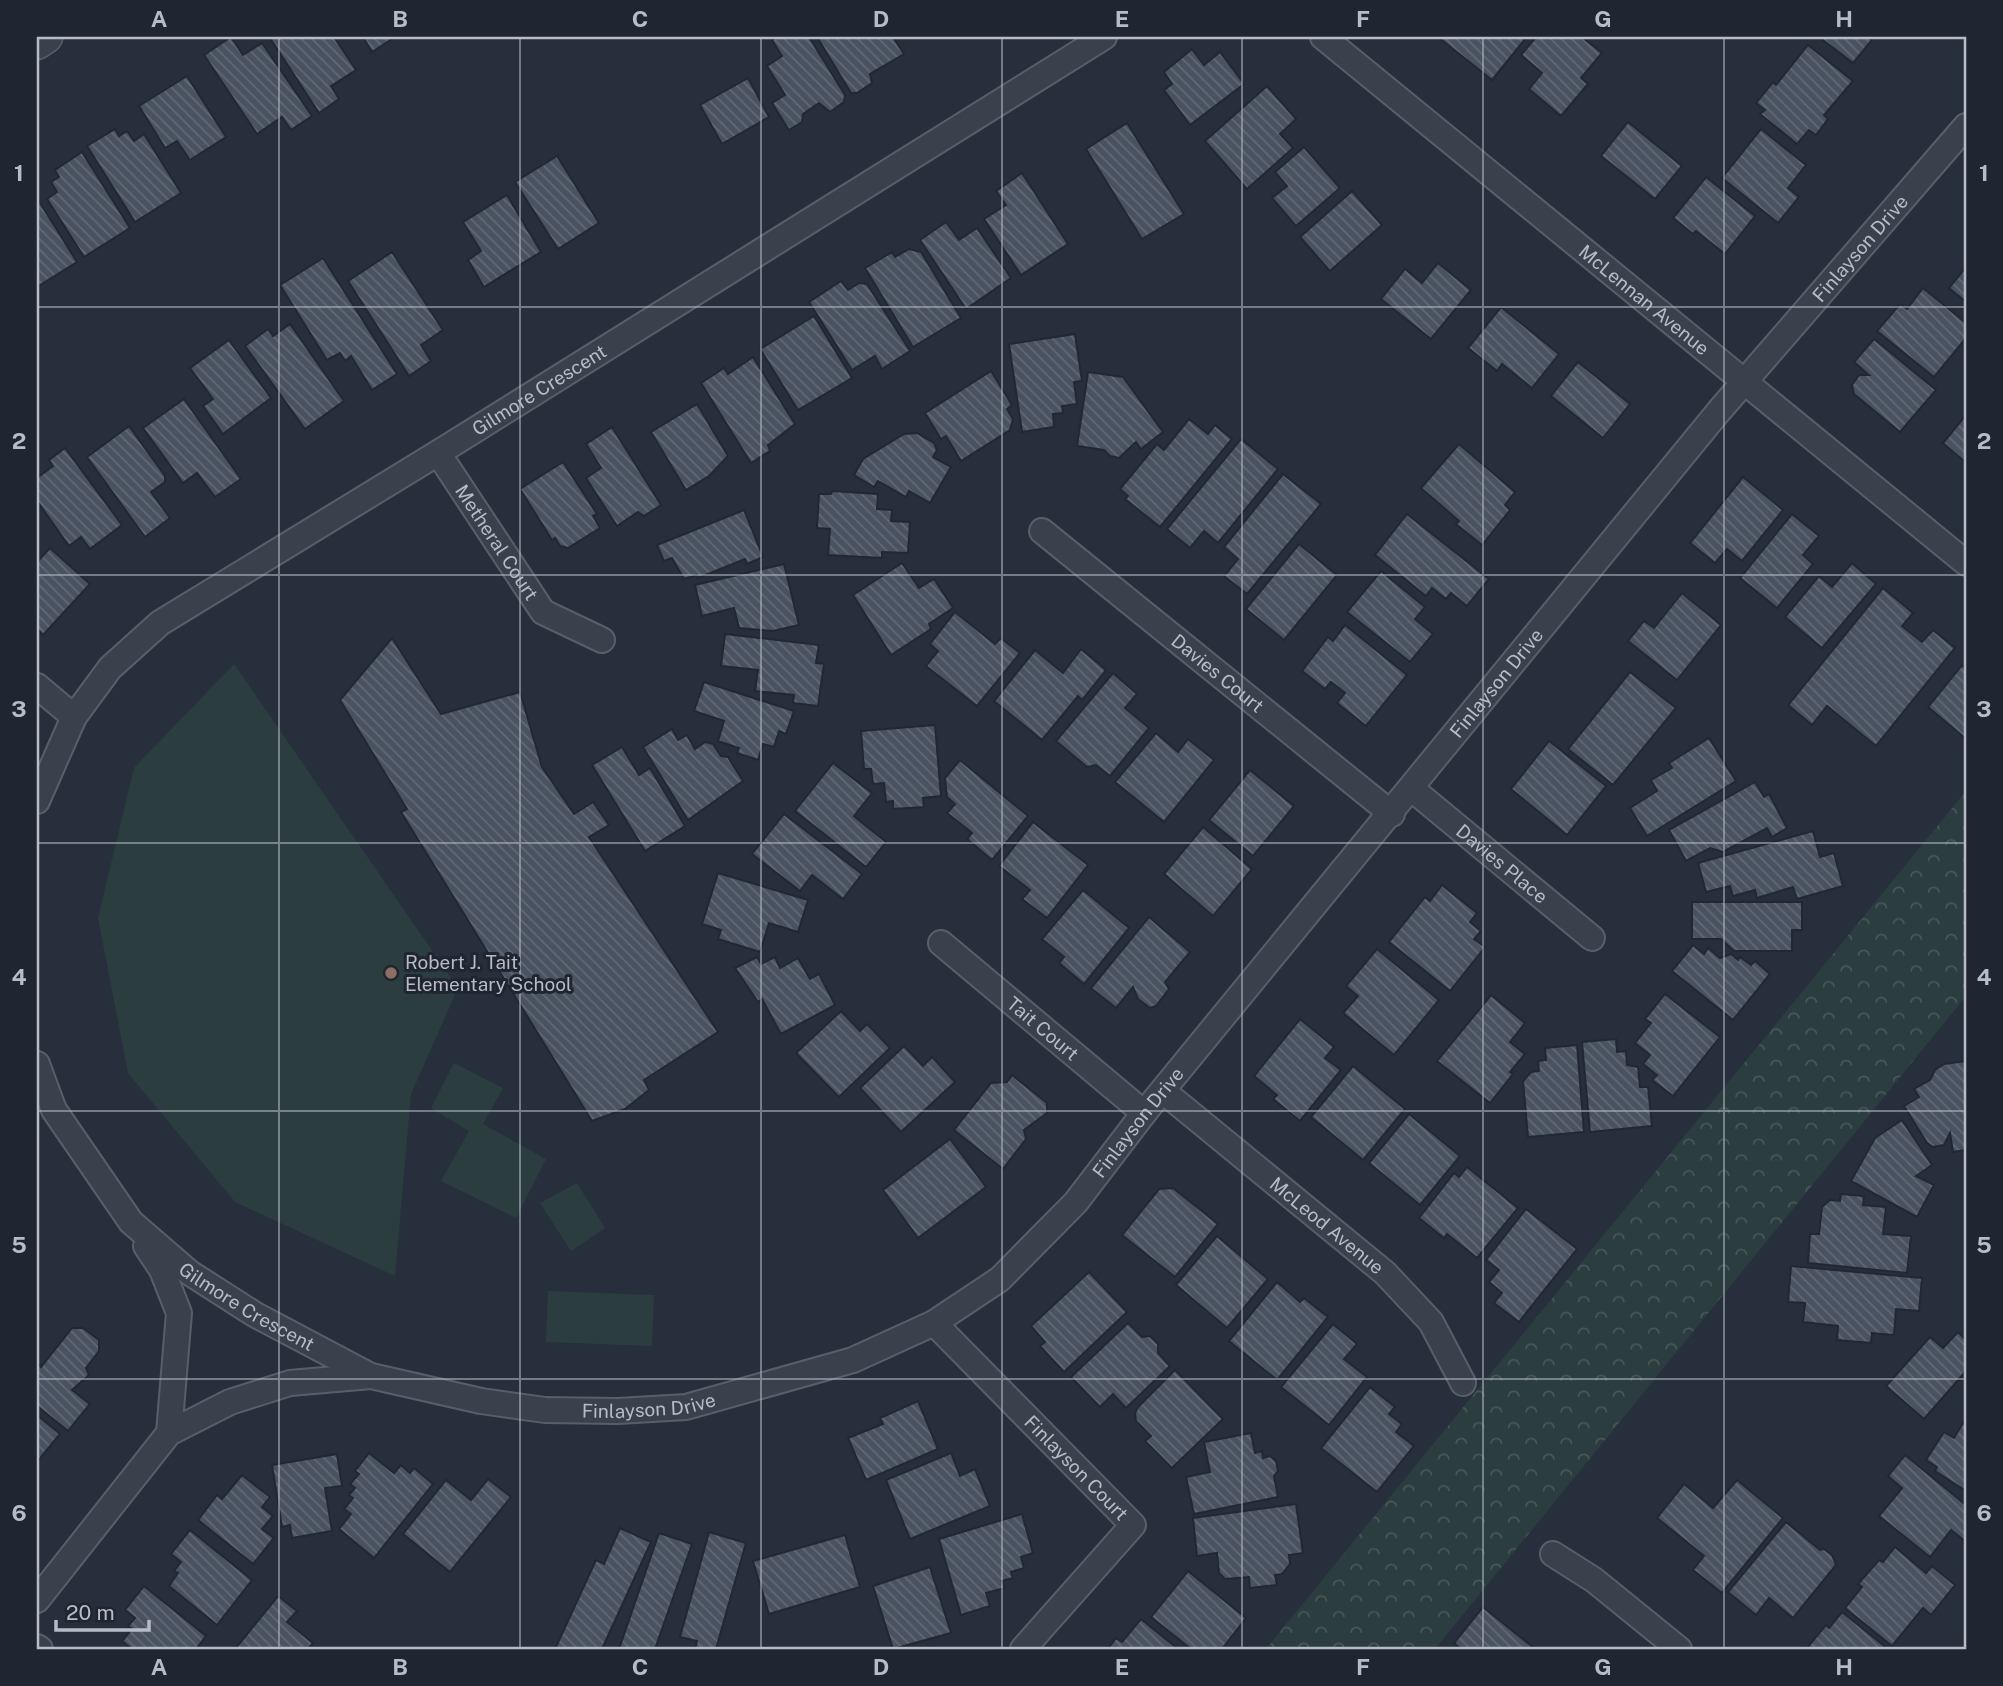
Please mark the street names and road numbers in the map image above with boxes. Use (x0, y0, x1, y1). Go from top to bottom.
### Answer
street label: Finlayson Drive (1808, 190, 1912, 306)
street label: McLennan Avenue (1575, 240, 1714, 359)
street label: Gilmore Crescent (468, 340, 610, 440)
street label: Metheral Court (451, 480, 543, 604)
street label: Finlayson Drive (1445, 624, 1547, 742)
street label: Davies Court (1167, 629, 1268, 717)
street label: Davies Place (1452, 819, 1552, 908)
street label: Tait Court (1003, 992, 1083, 1065)
street label: Finlayson Drive (1088, 1063, 1188, 1182)
street label: McLeod Avenue (1266, 1172, 1388, 1278)
street label: Gilmore Crescent (175, 1258, 318, 1355)
street label: Finlayson Drive (582, 1388, 718, 1422)
street label: Finlayson Court (1020, 1411, 1133, 1525)

